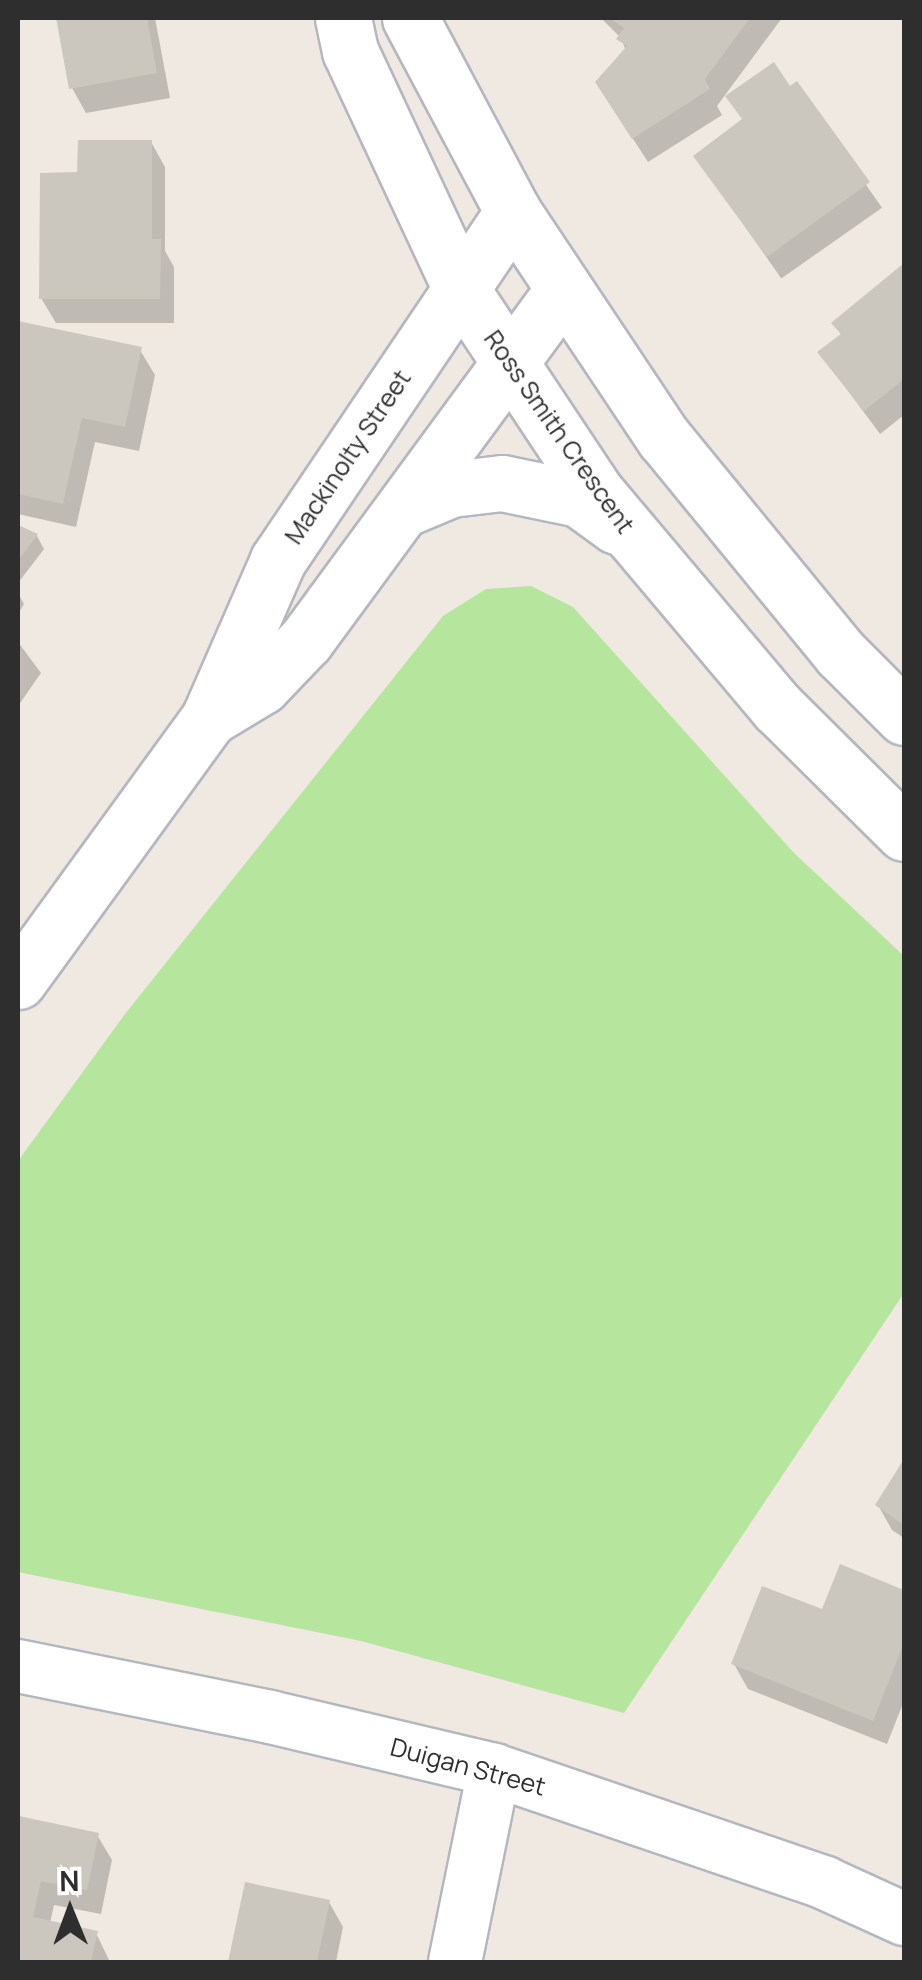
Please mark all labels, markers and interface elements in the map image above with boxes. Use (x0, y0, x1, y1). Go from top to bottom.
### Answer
street label: Ross Smith Crescent (478, 325, 640, 539)
street label: Mackinolty Street (279, 364, 417, 550)
street label: Duigan Street (387, 1732, 549, 1802)
north arrow (20, 1860, 120, 1960)
text: N (59, 1861, 80, 1899)

